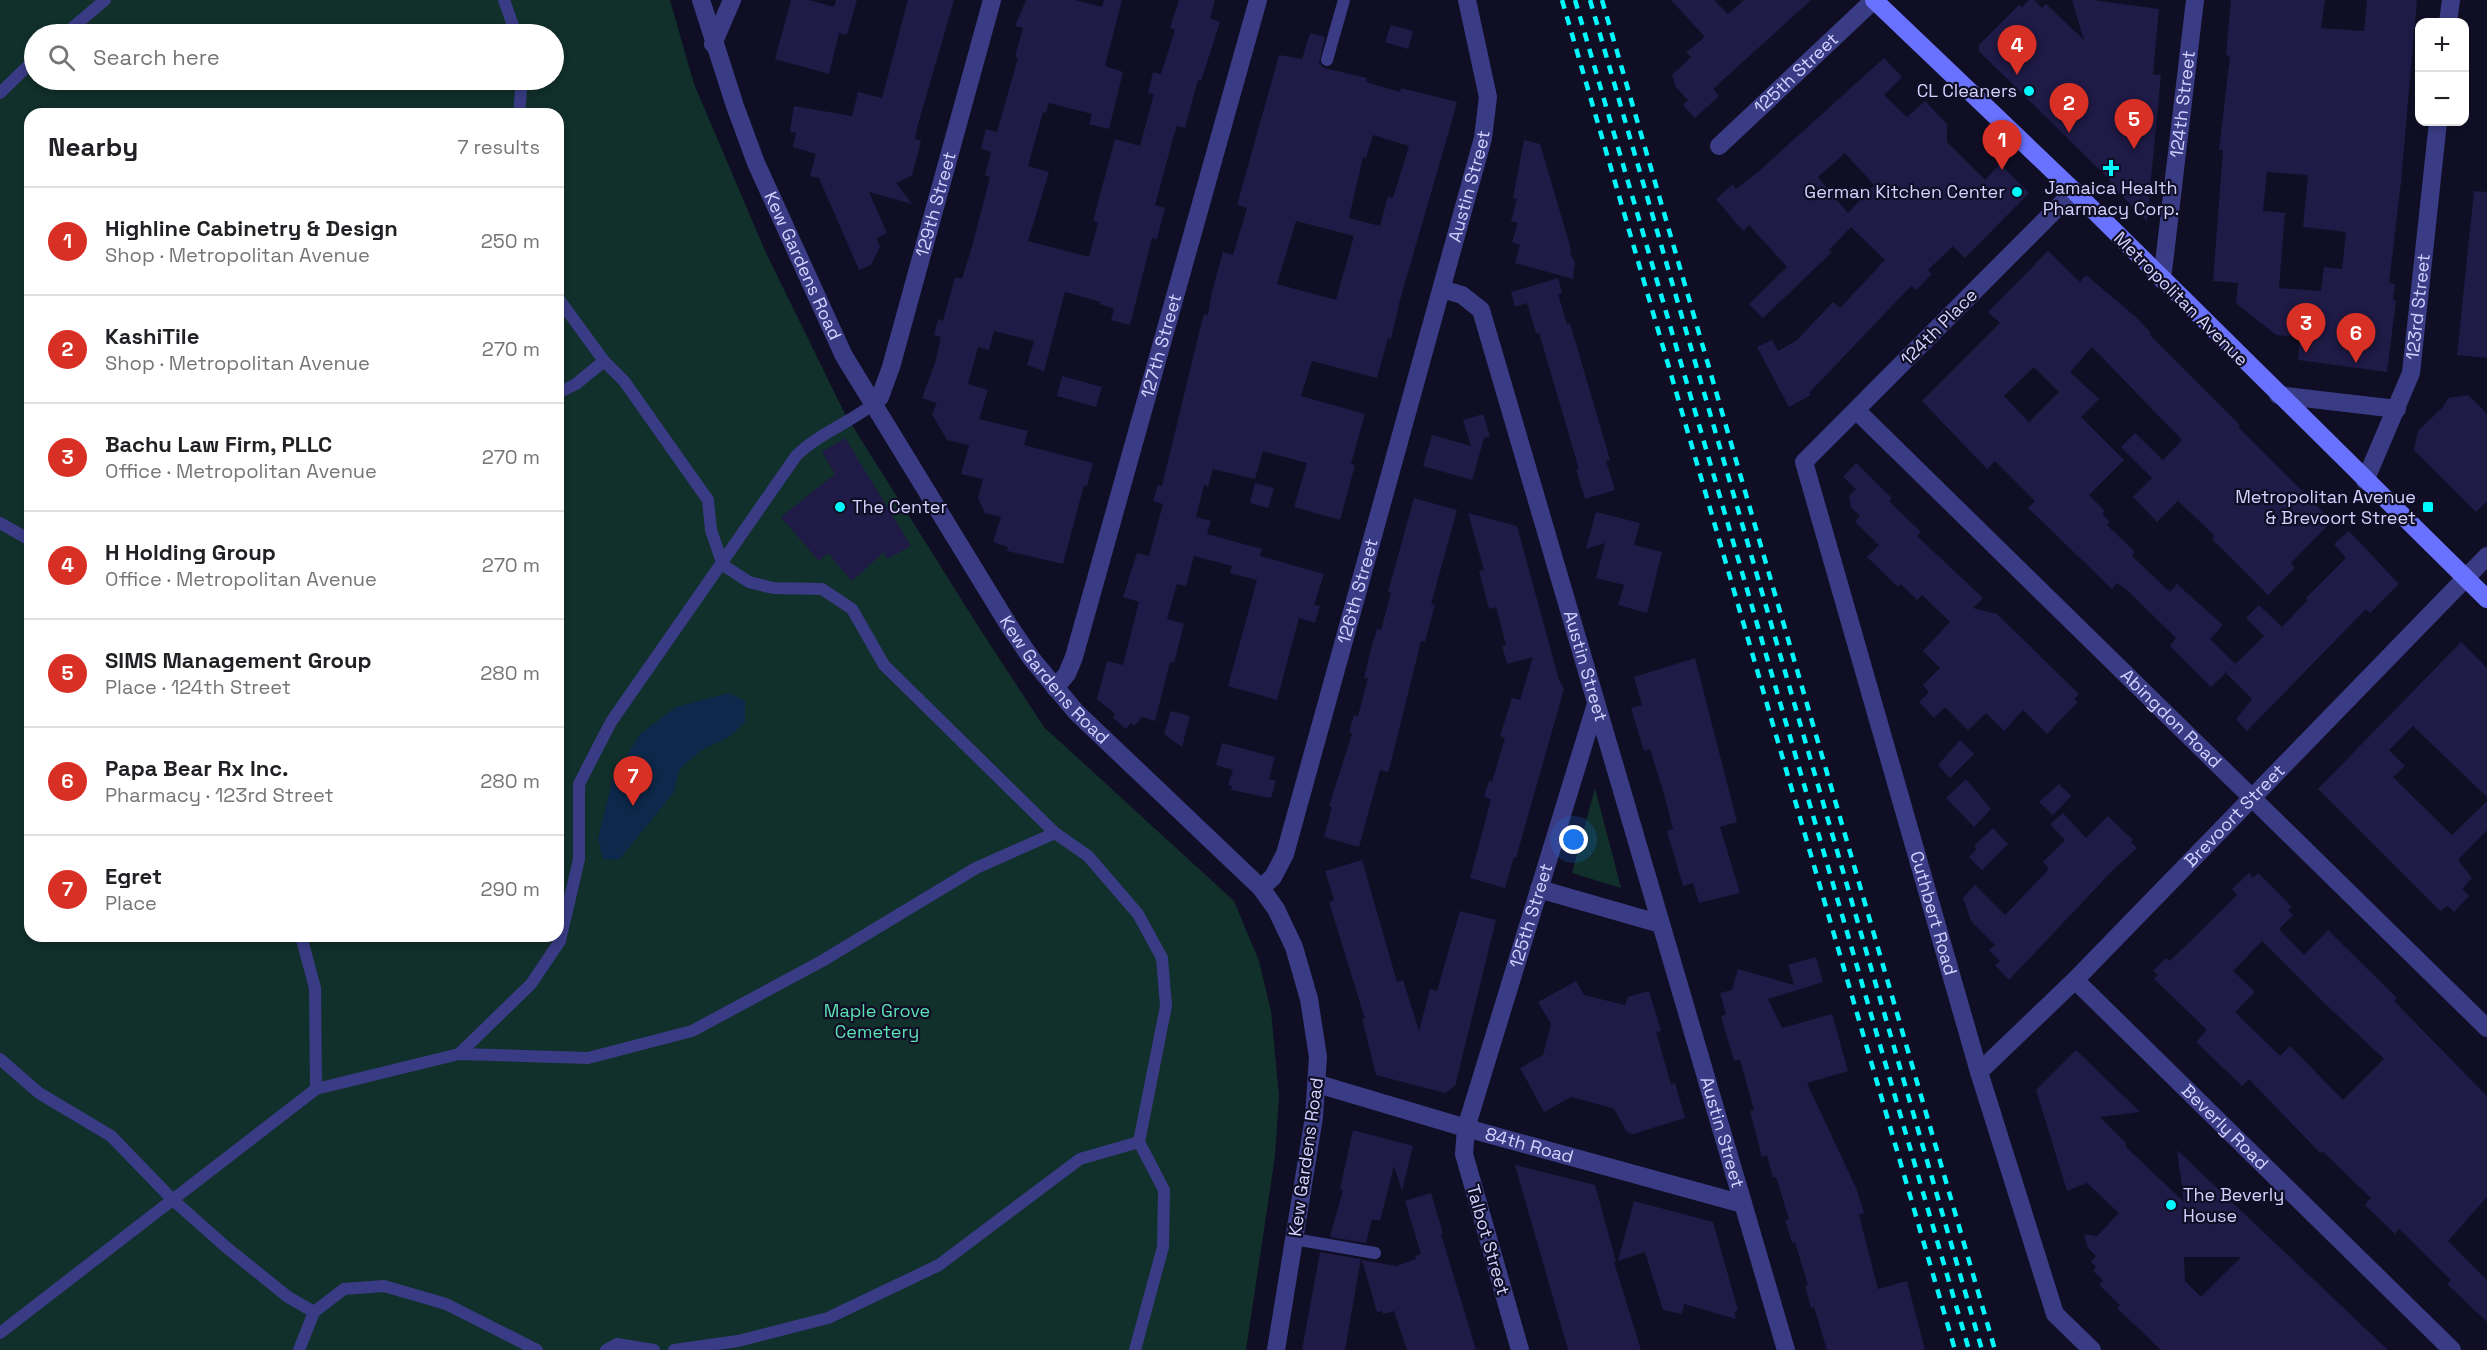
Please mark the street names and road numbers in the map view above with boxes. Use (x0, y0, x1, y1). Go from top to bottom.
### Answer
street label: 125th Street (1749, 27, 1843, 118)
street label: 124th Street (2164, 49, 2200, 159)
street label: Austin Street (1443, 129, 1495, 245)
street label: 129th Street (910, 149, 961, 259)
street label: Kew Gardens Road (760, 188, 847, 343)
street label: Metropolitan Avenue (2109, 227, 2253, 371)
street label: 123rd Street (2400, 252, 2435, 361)
street label: 124th Place (1895, 283, 1982, 370)
street label: 127th Street (1135, 291, 1186, 400)
street label: 126th Street (1332, 536, 1383, 646)
street label: Austin Street (1559, 607, 1613, 724)
street label: Kew Gardens Road (995, 611, 1114, 749)
street label: Abingdon Road (2116, 664, 2227, 773)
street label: Brevoort Street (2179, 759, 2290, 872)
street label: Cuthbert Road (1905, 848, 1963, 978)
street label: 125th Street (1504, 860, 1557, 971)
street label: Austin Street (1695, 1074, 1750, 1191)
street label: Kew Gardens Road (1283, 1076, 1328, 1238)
street label: Beverly Road (2177, 1079, 2274, 1175)
street label: 84th Road (1483, 1122, 1576, 1168)
street label: Talbot Street (1462, 1182, 1515, 1298)

